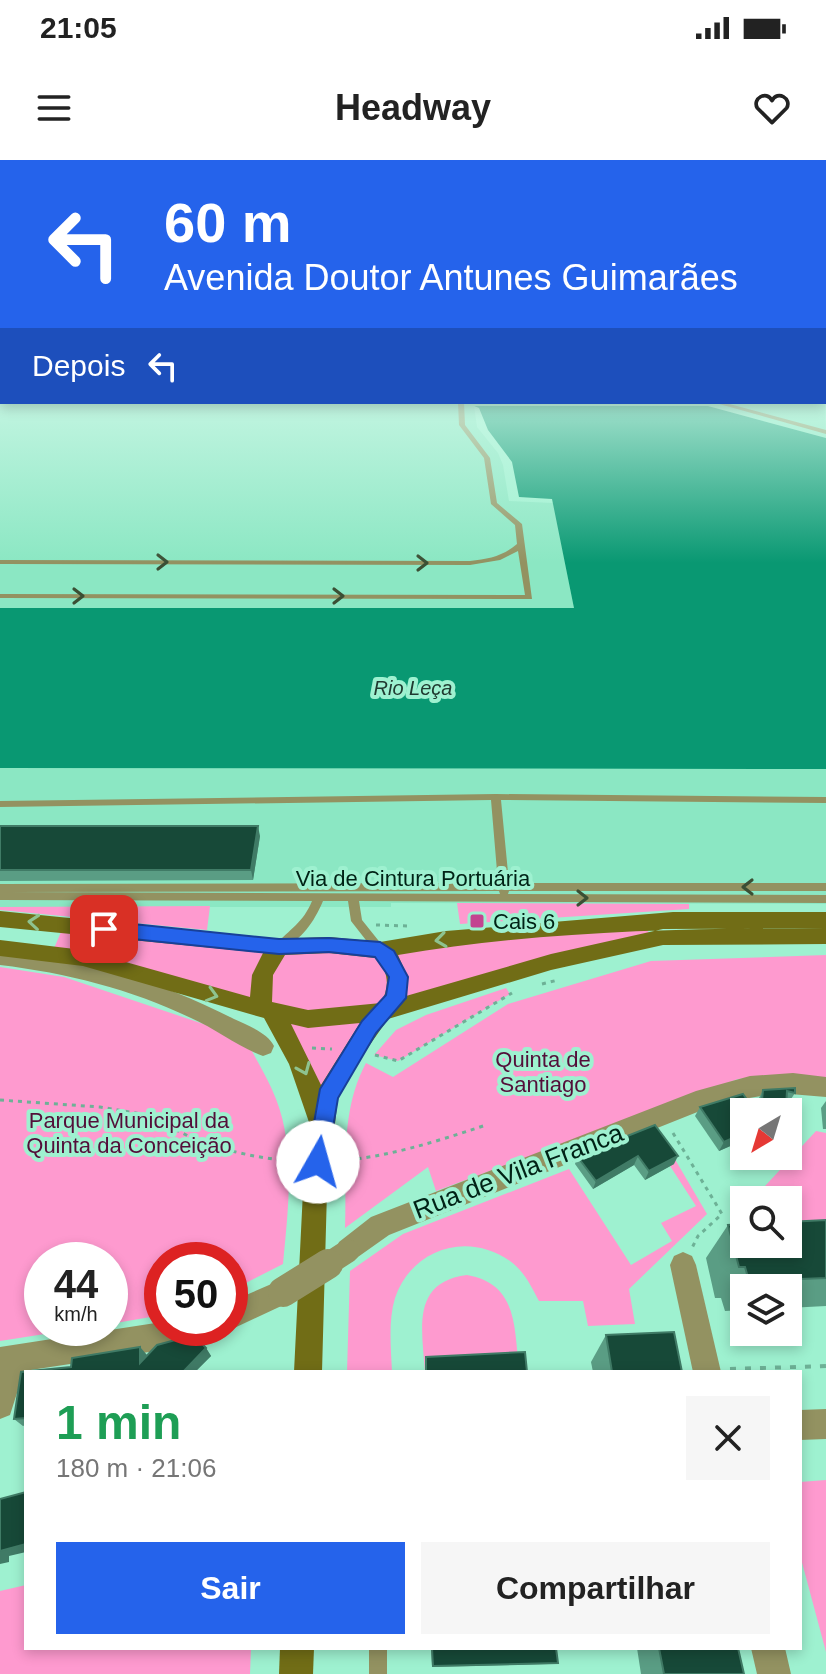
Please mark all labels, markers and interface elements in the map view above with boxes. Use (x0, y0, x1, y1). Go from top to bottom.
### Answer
text: 21:05 (40, 11, 117, 44)
icon: menu (32, 86, 76, 130)
icon: heart (750, 86, 794, 130)
text: Headway (335, 87, 491, 128)
text: 60 m (164, 191, 292, 254)
icon: left (32, 192, 136, 296)
text: Avenida Doutor Antunes Guimarães (164, 257, 738, 298)
icon: left (141, 344, 185, 388)
text: Depois (32, 349, 125, 382)
one-way arrow (156, 553, 169, 571)
one-way arrow (416, 554, 429, 572)
one-way arrow (72, 587, 85, 605)
one-way arrow (332, 587, 345, 605)
water label: Rio Leça (374, 677, 452, 699)
street label: Via de Cintura Portuária (296, 866, 531, 891)
one-way arrow (741, 878, 754, 896)
one-way arrow (576, 889, 589, 907)
pin (70, 895, 138, 963)
icon: arrive (82, 907, 126, 951)
place label: Cais 6 (493, 909, 555, 934)
marker: Cais 6 (468, 912, 486, 930)
one-way arrow (27, 914, 40, 931)
one-way arrow (434, 931, 448, 948)
one-way arrow (205, 986, 219, 1002)
park label: Quinta de Santiago (495, 1047, 591, 1097)
one-way arrow (294, 1061, 310, 1075)
north arrow (730, 1098, 802, 1170)
map controls (730, 1098, 802, 1346)
park label: Parque Municipal da Quinta da Conceição (26, 1108, 232, 1158)
street label: Rua de Vila Franca (409, 1117, 628, 1225)
position arrow (276, 1120, 360, 1204)
button: search (730, 1186, 802, 1258)
speed limit sign: 50 (144, 1242, 248, 1346)
text: 44 (54, 1262, 98, 1306)
button: layers (730, 1274, 802, 1346)
text: km/h (54, 1303, 98, 1325)
text: 1 min (56, 1396, 181, 1449)
button: close (686, 1396, 770, 1480)
text: 180 m · 21:06 (56, 1453, 216, 1483)
button: Sair (56, 1542, 405, 1634)
button: Compartilhar (421, 1542, 770, 1634)

